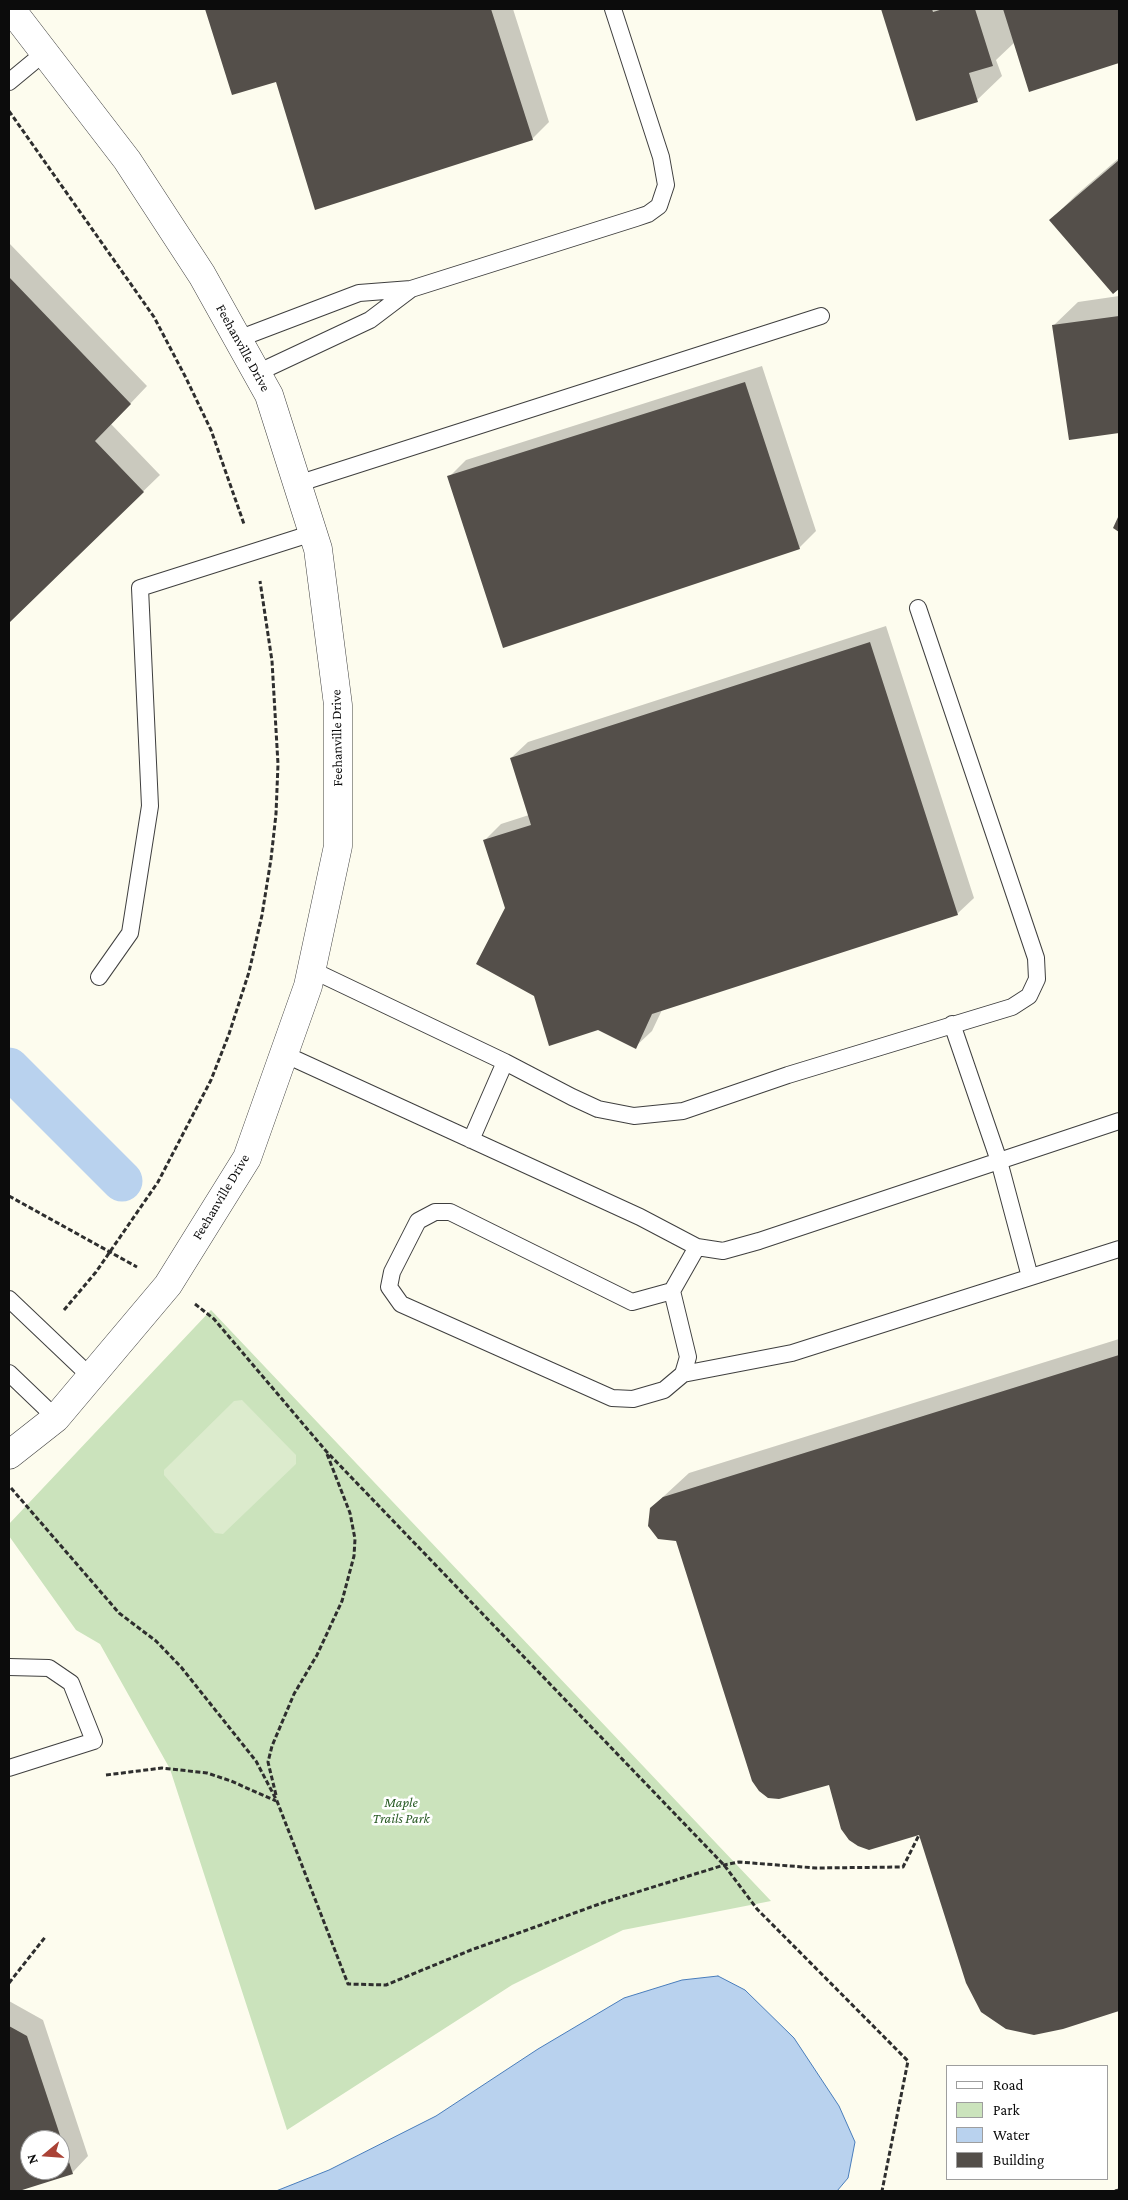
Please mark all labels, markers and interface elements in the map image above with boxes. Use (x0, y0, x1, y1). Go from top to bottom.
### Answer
street label: Feehanville Drive (212, 301, 274, 395)
street label: Feehanville Drive (328, 689, 346, 787)
street label: Feehanville Drive (189, 1151, 253, 1243)
park label: Maple Trails Park (372, 1795, 430, 1828)
legend (946, 2065, 1108, 2180)
text: Road (993, 2077, 1023, 2093)
text: Park (993, 2102, 1020, 2118)
text: Water (993, 2127, 1030, 2143)
north arrow (20, 2130, 70, 2180)
text: N (23, 2152, 41, 2166)
text: Building (993, 2152, 1044, 2168)

